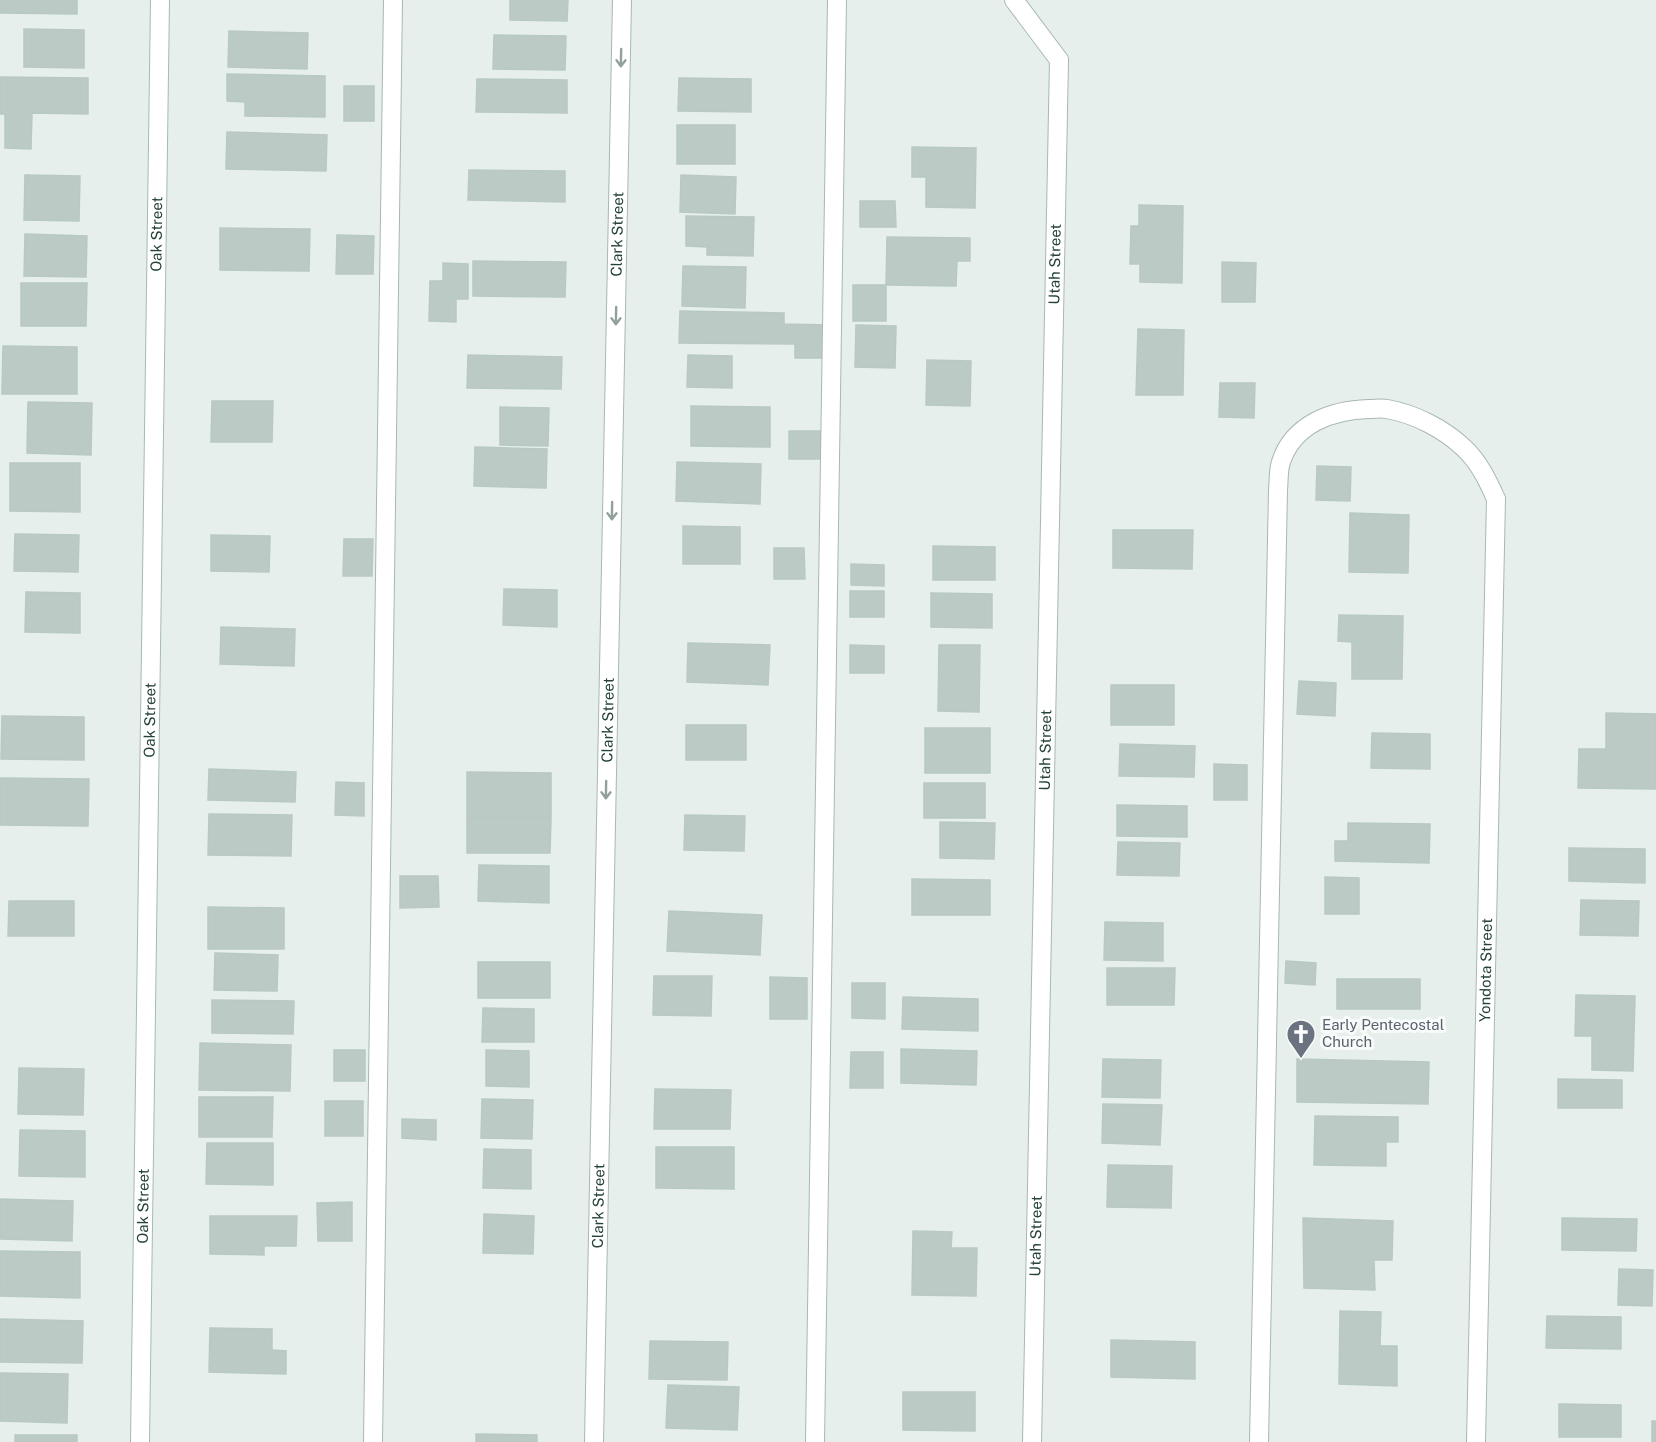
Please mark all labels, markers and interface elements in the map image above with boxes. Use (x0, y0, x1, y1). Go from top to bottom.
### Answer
one-way arrow (615, 48, 626, 68)
street label: Clark Street (608, 191, 626, 277)
street label: Oak Street (147, 196, 165, 272)
street label: Utah Street (1045, 223, 1064, 305)
one-way arrow (610, 306, 621, 326)
one-way arrow (606, 501, 618, 521)
street label: Clark Street (598, 677, 617, 763)
street label: Oak Street (140, 682, 159, 758)
street label: Utah Street (1036, 709, 1054, 791)
one-way arrow (600, 780, 612, 800)
street label: Yondota Street (1476, 918, 1495, 1022)
place label: Early Pentecostal Church (1322, 1016, 1444, 1050)
church icon: Early Pentecostal Church (1285, 1018, 1317, 1060)
street label: Clark Street (589, 1163, 607, 1249)
street label: Oak Street (134, 1168, 152, 1244)
street label: Utah Street (1026, 1195, 1045, 1277)

